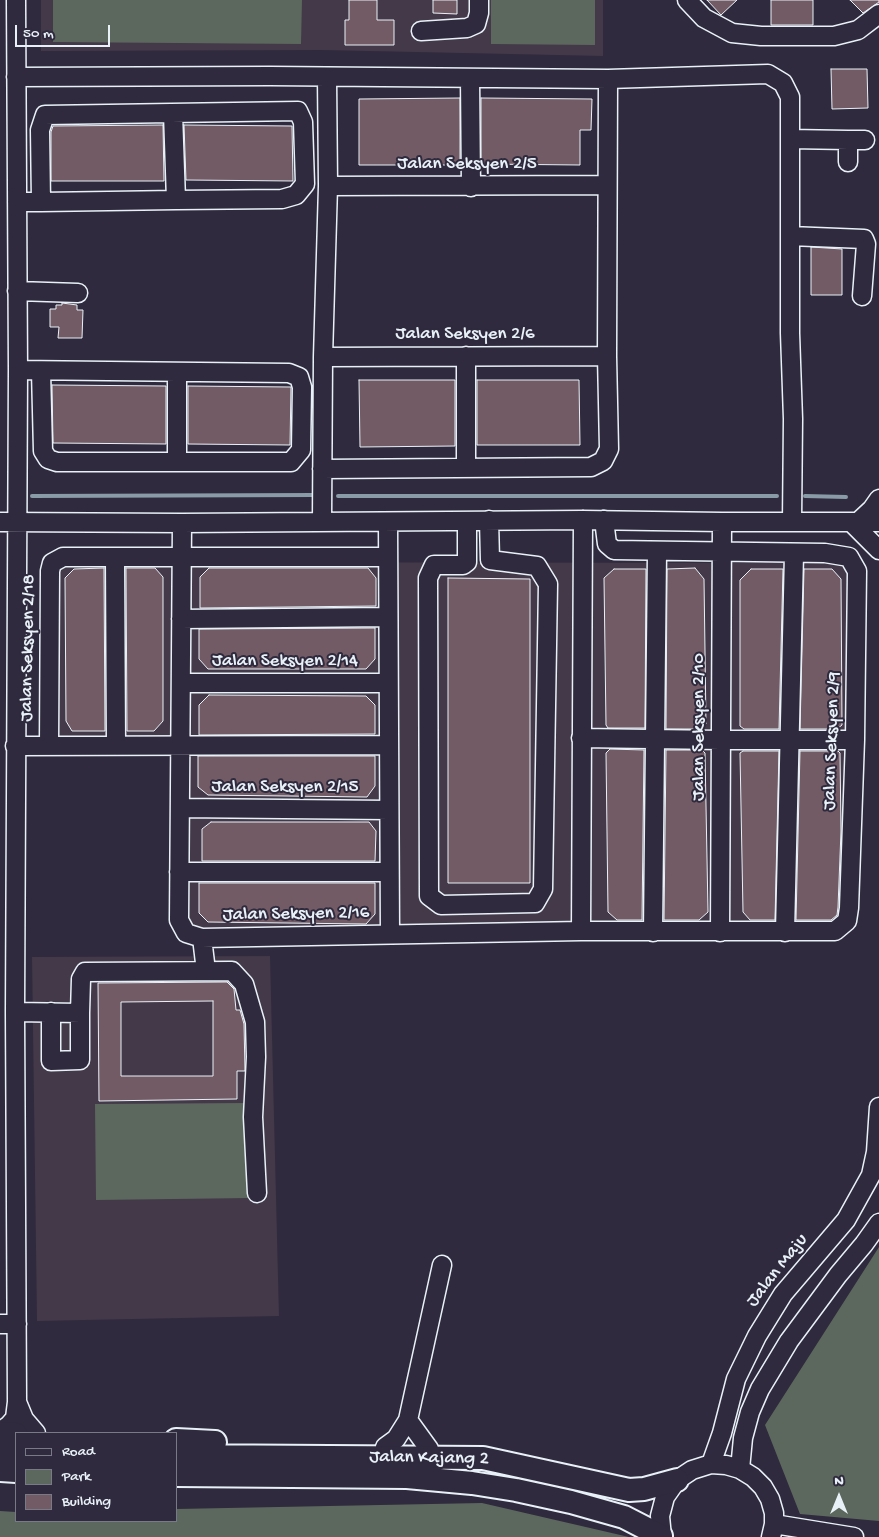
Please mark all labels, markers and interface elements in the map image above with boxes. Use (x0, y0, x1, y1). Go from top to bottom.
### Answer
scale bar (18, 15, 112, 47)
text: 50 m (23, 25, 54, 43)
street label: Jalan Seksyen 2/5 (397, 154, 537, 176)
street label: Jalan Seksyen 2/6 (395, 324, 535, 346)
street label: Jalan Seksyen 2/18 (16, 574, 42, 722)
street label: Jalan Seksyen 2/14 (212, 651, 358, 673)
street label: Jalan Seksyen 2/10 (689, 653, 711, 801)
street label: Jalan Seksyen 2/9 (819, 671, 847, 811)
street label: Jalan Seksyen 2/15 (211, 777, 359, 799)
street label: Jalan Seksyen 2/16 (222, 902, 370, 928)
street label: Jalan Maju (742, 1230, 814, 1312)
legend (15, 1432, 178, 1522)
text: Road (62, 1443, 95, 1461)
street label: Jalan Kajang 2 (369, 1447, 489, 1471)
text: Park (62, 1468, 91, 1486)
north arrow (814, 1472, 864, 1522)
text: N (834, 1473, 844, 1490)
text: Building (62, 1493, 111, 1511)

